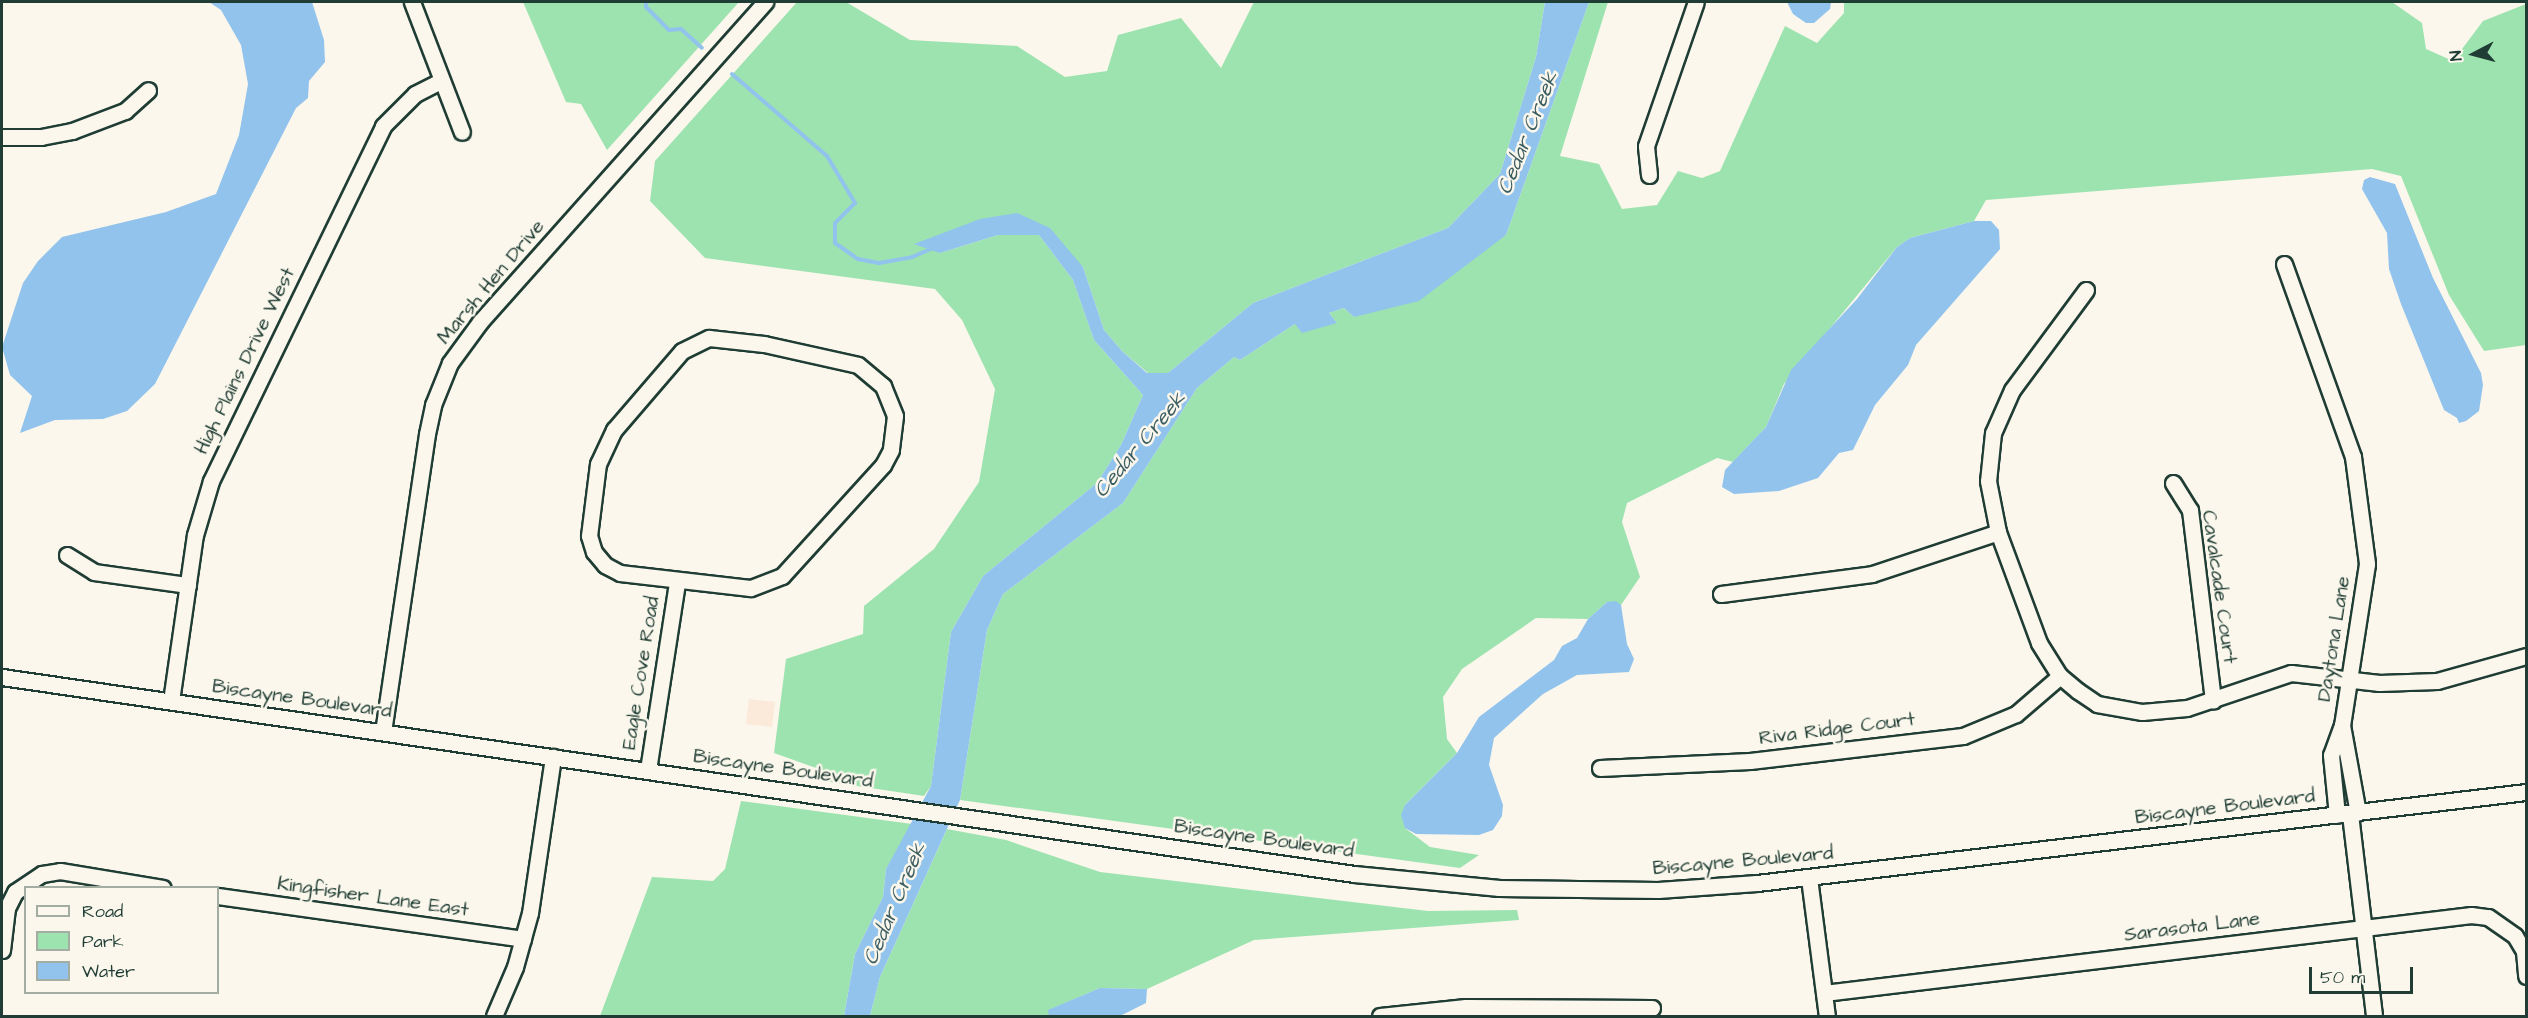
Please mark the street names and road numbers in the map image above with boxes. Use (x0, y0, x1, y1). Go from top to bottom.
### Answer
street label: Marsh Hen Drive (432, 215, 550, 349)
street label: High Plains Drive West (189, 264, 301, 458)
street label: Cavalcade Court (2196, 509, 2242, 665)
street label: Daytona Lane (2312, 575, 2356, 703)
street label: Eagle Cove Road (617, 595, 665, 751)
street label: Biscayne Boulevard (211, 674, 393, 724)
street label: Riva Ridge Court (1758, 708, 1916, 750)
street label: Biscayne Boulevard (692, 744, 874, 794)
street label: Biscayne Boulevard (2134, 784, 2316, 830)
street label: Biscayne Boulevard (1173, 814, 1355, 864)
street label: Biscayne Boulevard (1652, 841, 1834, 881)
street label: Kingfisher Lane East (276, 872, 470, 922)
street label: Sarasota Lane (2123, 907, 2261, 947)

